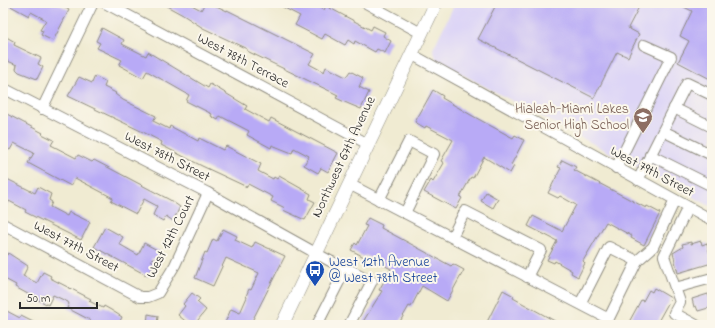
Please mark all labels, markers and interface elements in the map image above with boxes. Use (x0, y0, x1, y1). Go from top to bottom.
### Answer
street label: West 78th Terrace (193, 28, 293, 94)
street label: Northwest 67th Avenue (307, 92, 382, 221)
place label: Hialeah-Miami Lakes Senior High School (515, 99, 629, 137)
school or university icon: Hialeah-Miami Lakes Senior High School (632, 106, 654, 134)
street label: West 78th Street (121, 126, 214, 188)
street label: West 79th Street (606, 141, 698, 203)
street label: West 12th Court (141, 192, 201, 282)
street label: West 77th Street (30, 216, 123, 279)
place label: West 12th Avenue @ West 78th Street (329, 252, 438, 289)
bus stop icon: West 12th Avenue @ West 78th Street (304, 259, 326, 287)
scale bar (20, 284, 97, 310)
text: 50 m (26, 290, 50, 308)

